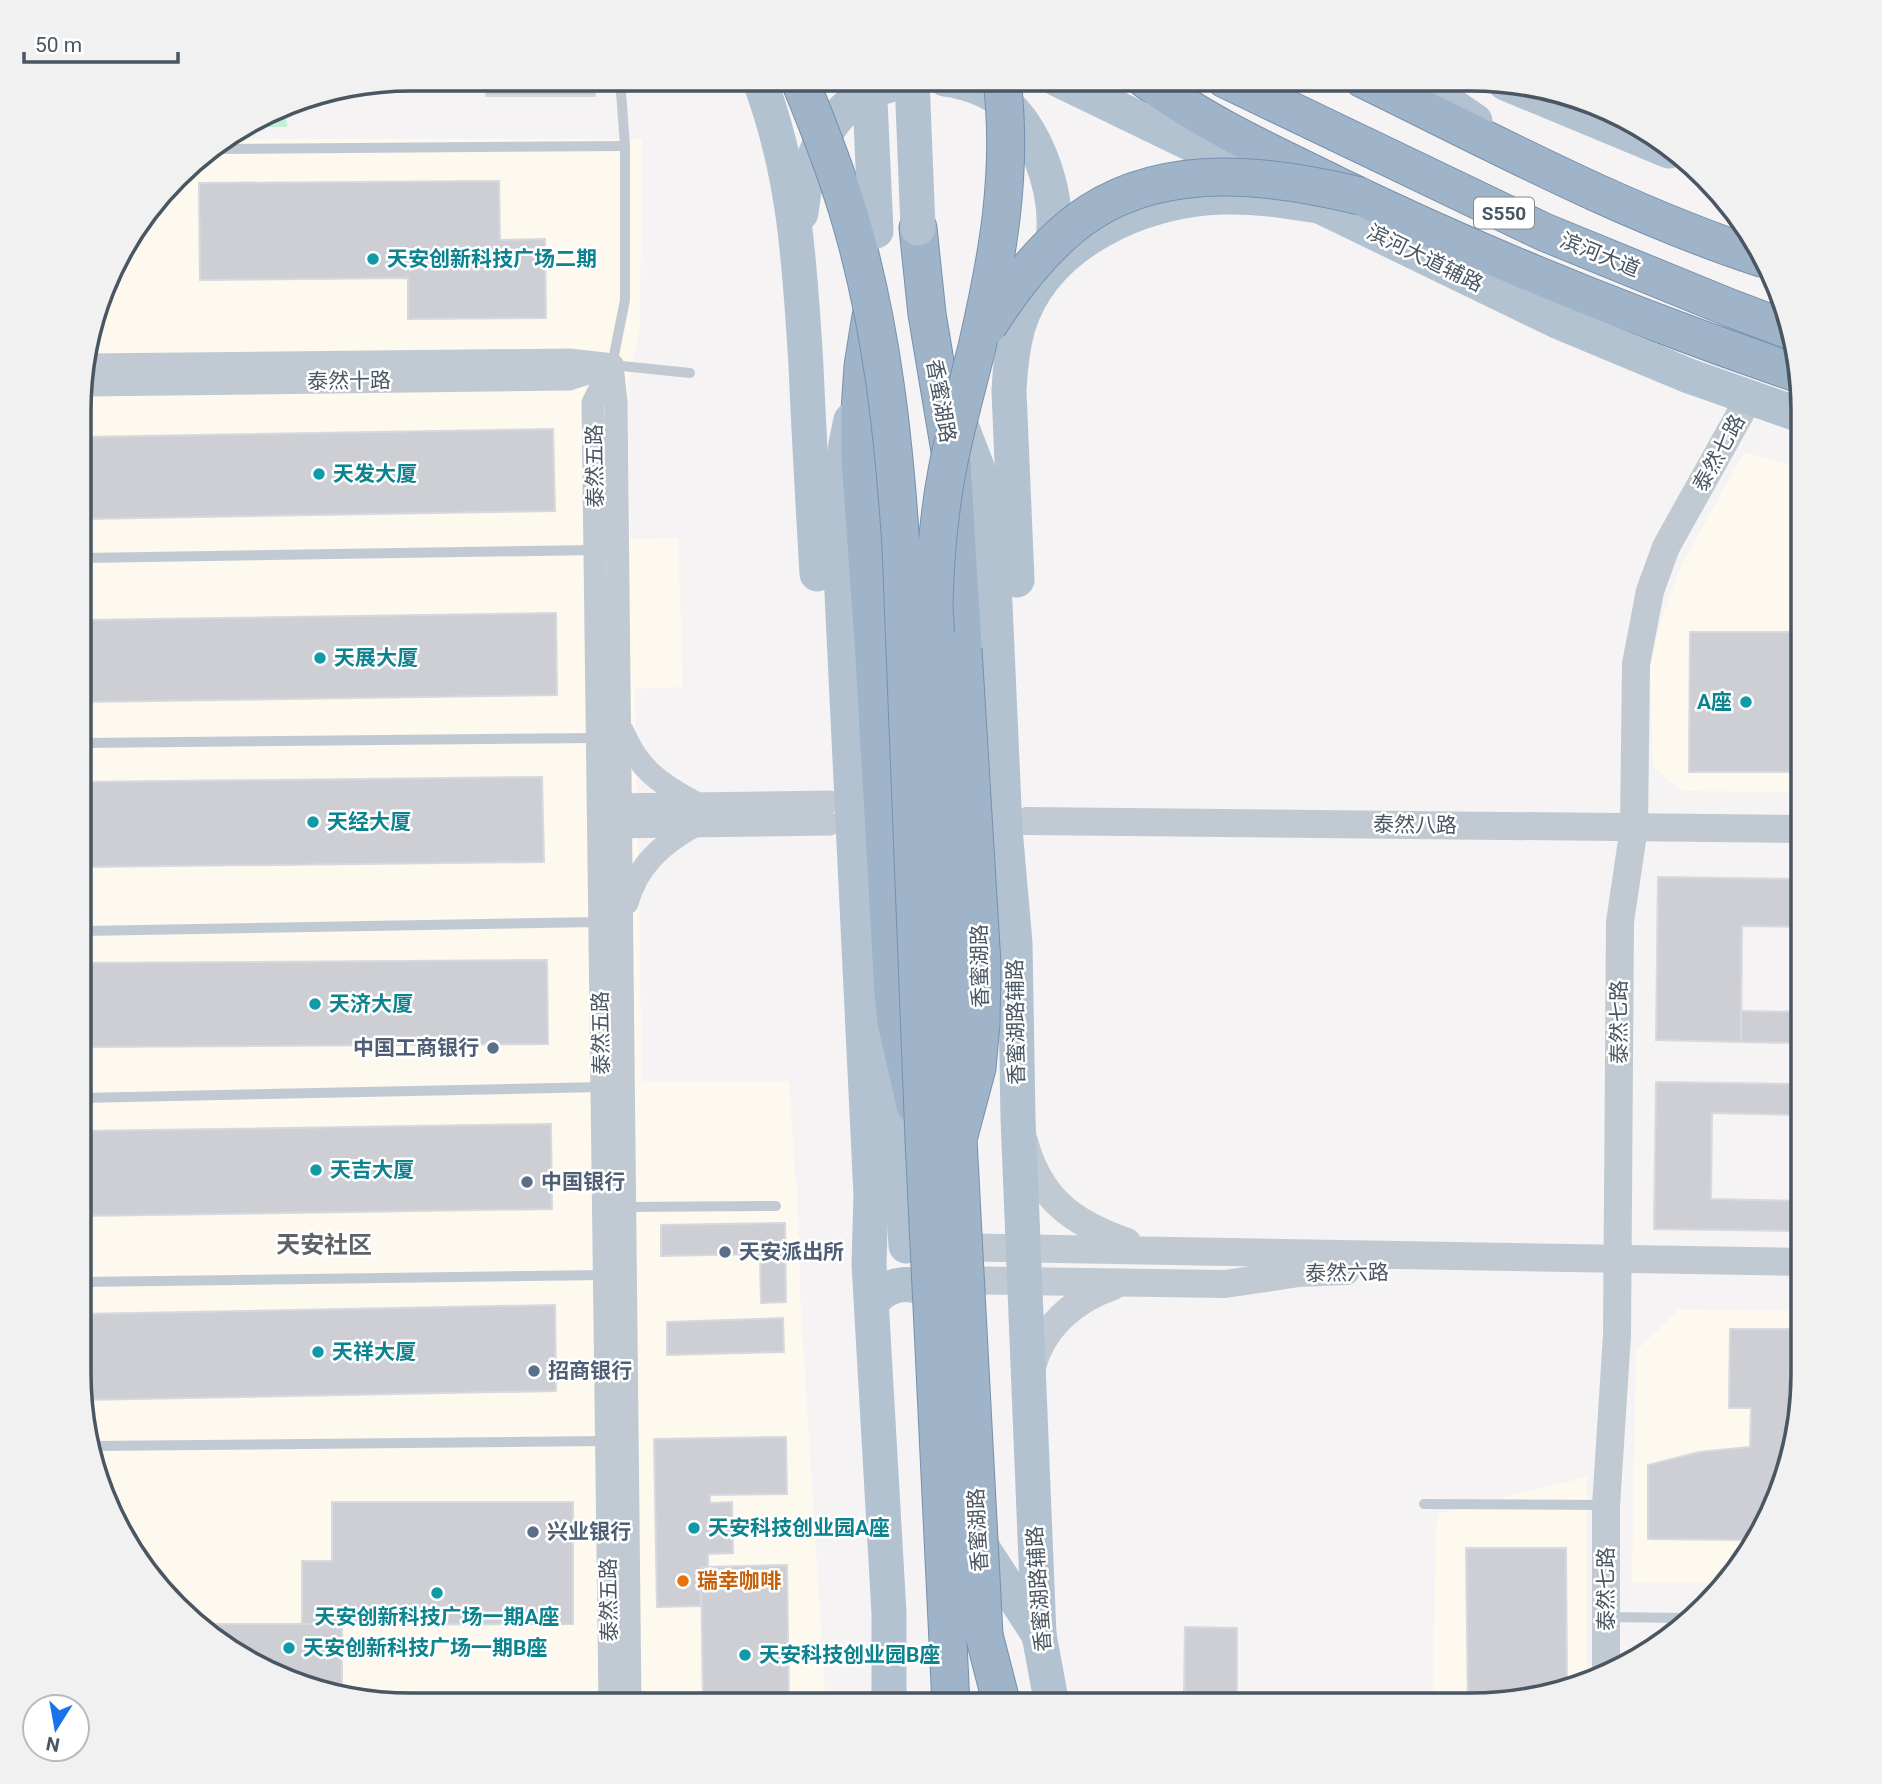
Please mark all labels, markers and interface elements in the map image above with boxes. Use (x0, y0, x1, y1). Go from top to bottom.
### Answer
scale bar (24, 21, 178, 65)
text: 50 m (35, 33, 82, 57)
road number: S550 (1474, 197, 1534, 228)
street label: 滨河大道辅路 (1363, 220, 1487, 296)
street label: 滨河大道 (1557, 228, 1643, 282)
place label: 天安创新科技广场二期 (387, 247, 597, 271)
marker: 天安创新科技广场二期 (365, 251, 381, 267)
street label: 香蜜湖路 (922, 358, 960, 444)
street label: 泰然十路 (307, 368, 391, 394)
street label: 泰然七路 (1688, 410, 1750, 496)
street label: 泰然五路 (582, 424, 608, 508)
place label: 天发大厦 (333, 462, 417, 486)
marker: 天发大厦 (311, 466, 327, 482)
place label: 天展大厦 (334, 646, 418, 670)
marker: 天展大厦 (312, 650, 328, 666)
place label: A座 (1697, 690, 1732, 714)
marker: A座 (1738, 694, 1754, 710)
place label: 天经大厦 (327, 810, 411, 834)
street label: 泰然八路 (1373, 812, 1457, 838)
marker: 天经大厦 (305, 814, 321, 830)
street label: 香蜜湖路 (967, 924, 993, 1008)
street label: 香蜜湖路辅路 (1003, 959, 1029, 1085)
street label: 泰然七路 (1607, 980, 1631, 1064)
street label: 泰然五路 (588, 991, 614, 1075)
place label: 天济大厦 (329, 992, 413, 1016)
marker: 天济大厦 (307, 996, 323, 1012)
place label: 中国工商银行 (353, 1036, 479, 1060)
marker: 中国工商银行 (485, 1040, 501, 1056)
place label: 天吉大厦 (330, 1158, 414, 1182)
marker: 天吉大厦 (308, 1162, 324, 1178)
place label: 中国银行 (541, 1170, 625, 1194)
marker: 中国银行 (519, 1174, 535, 1190)
district label: 天安社区 (276, 1231, 372, 1259)
place label: 天安派出所 (739, 1240, 844, 1264)
marker: 天安派出所 (717, 1244, 733, 1260)
street label: 泰然六路 (1305, 1260, 1389, 1286)
place label: 天祥大厦 (332, 1340, 416, 1364)
marker: 天祥大厦 (310, 1344, 326, 1360)
place label: 招商银行 (548, 1359, 632, 1383)
marker: 招商银行 (526, 1363, 542, 1379)
street label: 香蜜湖路 (964, 1487, 992, 1573)
place label: 天安科技创业园A座 (708, 1516, 890, 1540)
place label: 兴业银行 (547, 1520, 631, 1544)
marker: 天安科技创业园A座 (686, 1520, 702, 1536)
marker: 兴业银行 (525, 1524, 541, 1540)
street label: 香蜜湖路辅路 (1023, 1525, 1055, 1653)
street label: 泰然七路 (1594, 1547, 1618, 1631)
street label: 泰然五路 (596, 1558, 622, 1642)
place label: 瑞幸咖啡 (697, 1569, 781, 1593)
marker: 瑞幸咖啡 (675, 1573, 691, 1589)
marker: 天安创新科技广场一期A座 (429, 1585, 445, 1601)
place label: 天安创新科技广场一期A座 (314, 1605, 560, 1629)
place label: 天安创新科技广场一期B座 (303, 1636, 547, 1660)
marker: 天安创新科技广场一期B座 (281, 1640, 297, 1656)
place label: 天安科技创业园B座 (759, 1643, 940, 1667)
marker: 天安科技创业园B座 (737, 1647, 753, 1663)
north arrow (21, 1693, 91, 1763)
text: N (44, 1732, 62, 1757)

